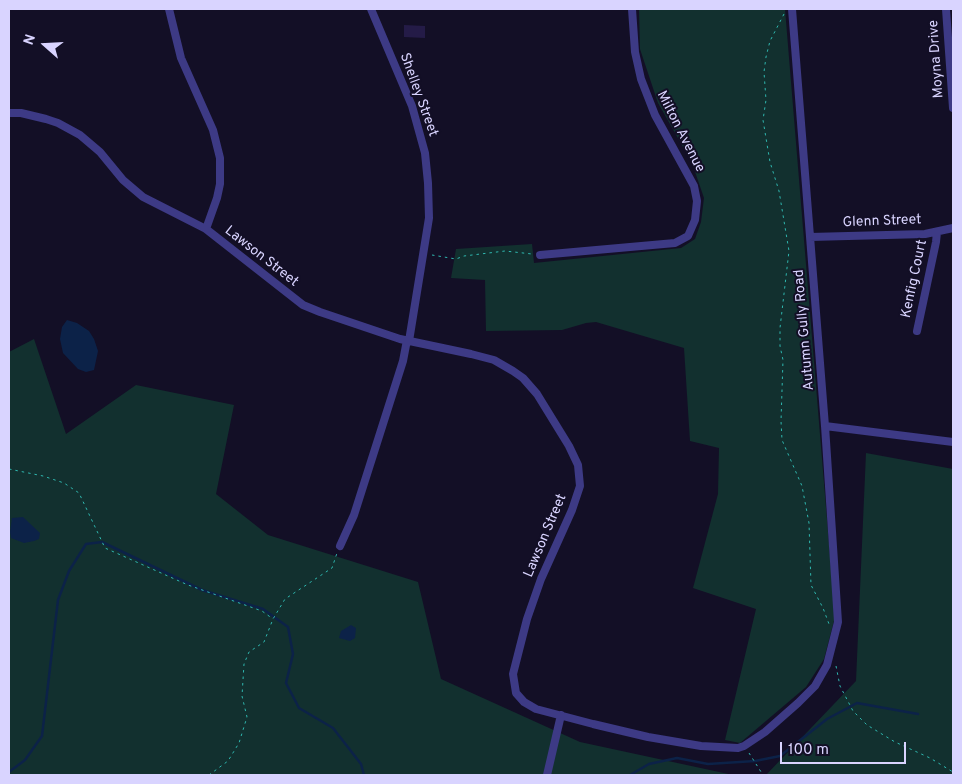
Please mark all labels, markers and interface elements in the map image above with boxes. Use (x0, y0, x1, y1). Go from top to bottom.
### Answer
street label: Moyna Drive (926, 19, 948, 99)
north arrow (20, 20, 70, 70)
text: N (21, 32, 40, 47)
street label: Shelley Street (395, 51, 441, 139)
street label: Milton Avenue (652, 88, 708, 176)
street label: Glenn Street (842, 212, 922, 232)
street label: Lawson Street (221, 223, 301, 291)
street label: Kenfig Court (898, 238, 932, 320)
street label: Autumn Gully Road (791, 269, 819, 391)
street label: Lawson Street (521, 492, 571, 580)
scale bar (782, 732, 908, 764)
text: 100 m (788, 741, 829, 760)

